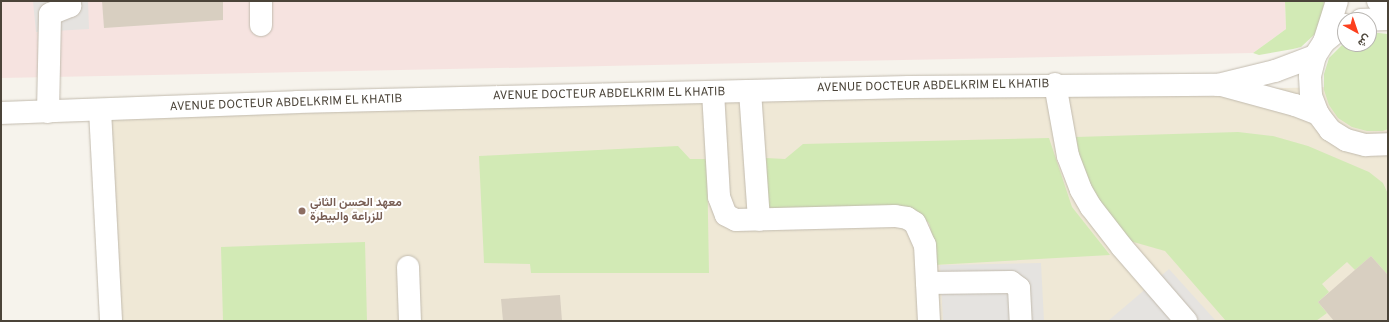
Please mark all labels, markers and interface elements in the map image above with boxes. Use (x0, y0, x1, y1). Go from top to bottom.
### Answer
north arrow (1337, 12, 1377, 52)
text: ش (1355, 31, 1374, 50)
street label: AVENUE DOCTEUR ABDELKRIM EL KHATIB (816, 78, 1050, 96)
street label: AVENUE DOCTEUR ABDELKRIM EL KHATIB (492, 86, 726, 104)
street label: AVENUE DOCTEUR ABDELKRIM EL KHATIB (169, 93, 403, 115)
place label: معهد الحسن الثاني للزراعة والبيطرة (310, 197, 402, 225)
marker: معهد الحسن الثاني للزراعة والبيطرة (297, 206, 307, 216)

